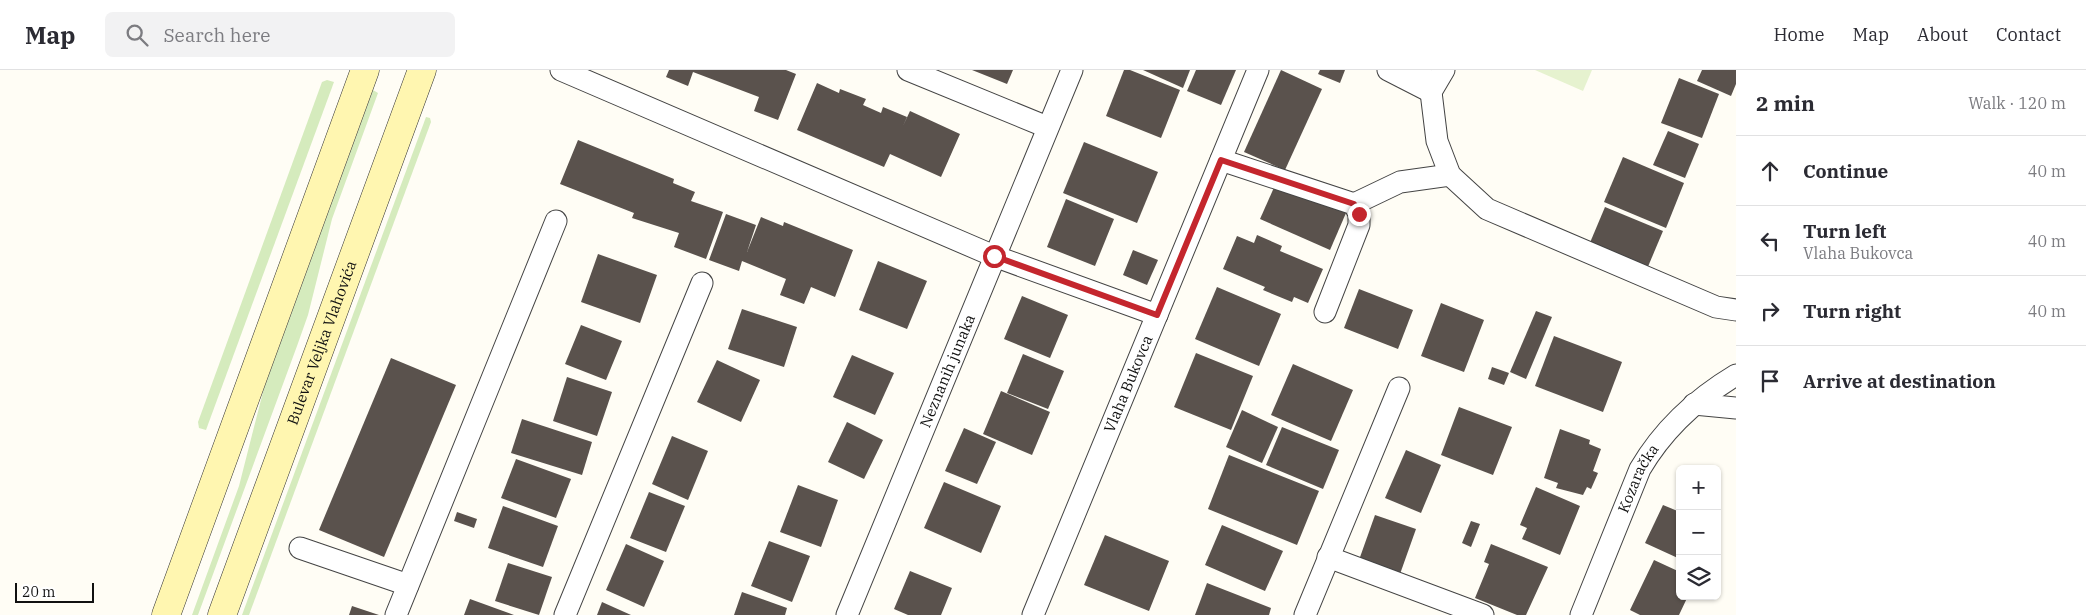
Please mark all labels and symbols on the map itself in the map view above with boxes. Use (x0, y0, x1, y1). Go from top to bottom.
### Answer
route end (1348, 203, 1371, 226)
route start (983, 245, 1006, 268)
street label: Bulevar Veljka Vlahovića (283, 258, 360, 427)
street label: Neznanih junaka (915, 311, 979, 430)
street label: Vlaha Bukovca (1099, 332, 1156, 435)
street label: Kozaračka (1613, 440, 1662, 515)
scale bar (15, 580, 94, 603)

